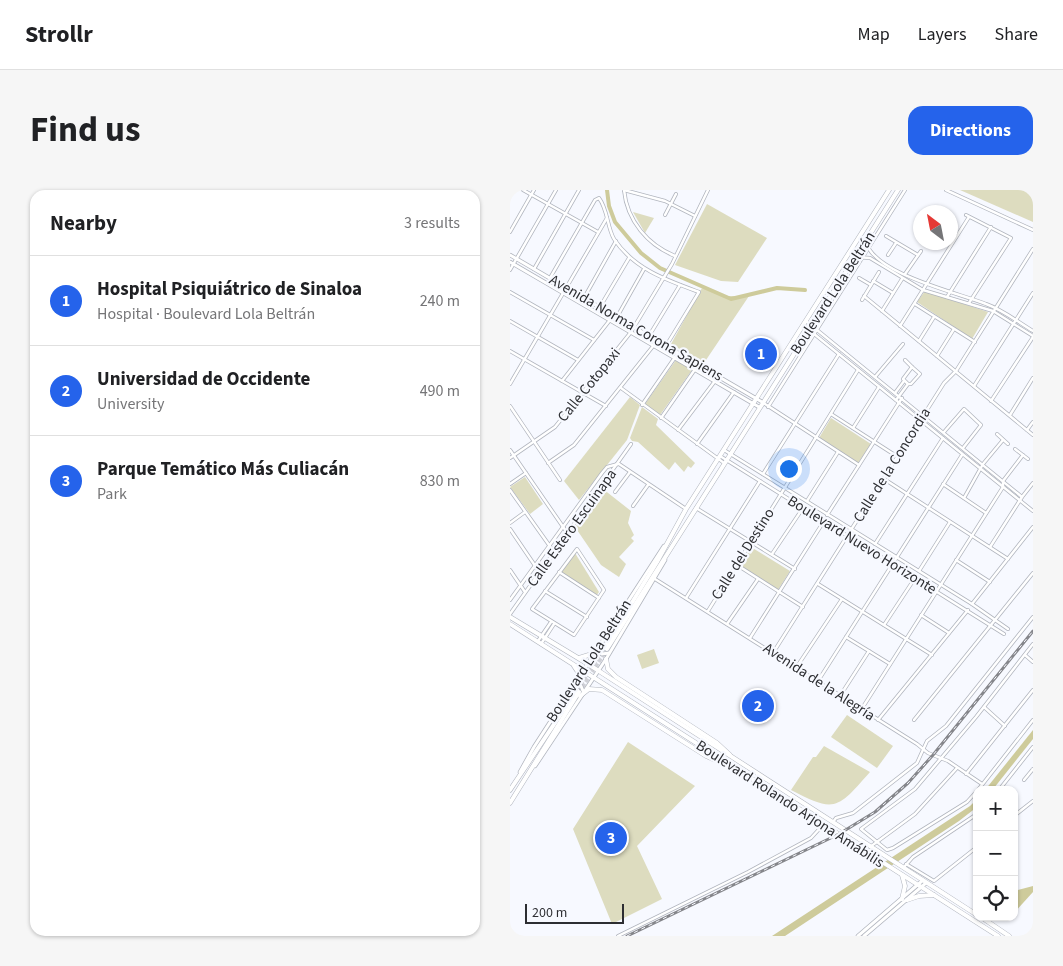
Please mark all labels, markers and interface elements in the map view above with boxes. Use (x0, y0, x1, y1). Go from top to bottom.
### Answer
text: Strollr (25, 17, 93, 52)
text: Map (858, 22, 890, 47)
text: Layers (918, 22, 967, 47)
text: Share (995, 22, 1038, 47)
text: Find us (30, 105, 140, 155)
button: Directions (908, 106, 1033, 155)
north arrow (913, 205, 958, 250)
text: Nearby (50, 208, 117, 238)
text: 3 results (404, 212, 460, 234)
street label: Boulevard Lola Beltrán (785, 228, 881, 358)
street label: Avenida Norma Corona Sapiens (545, 270, 727, 386)
text: Hospital Psiquiátrico de Sinaloa (97, 276, 362, 303)
text: 1 (62, 290, 70, 312)
text: 240 m (420, 290, 460, 312)
text: Hospital · Boulevard Lola Beltrán (97, 303, 315, 325)
pin: 1 (745, 335, 777, 373)
street label: Calle Cotopaxi (553, 344, 625, 426)
text: Universidad de Occidente (97, 366, 310, 393)
text: 2 (62, 380, 70, 402)
text: 490 m (420, 380, 460, 402)
text: University (97, 393, 164, 415)
street label: Calle de la Concordia (848, 404, 936, 526)
text: Parque Temático Más Culiacán (97, 456, 349, 483)
your location (776, 456, 802, 482)
street label: Calle Estero Escuinapa (522, 465, 622, 591)
text: 3 (62, 470, 70, 492)
text: 830 m (420, 470, 460, 492)
text: Park (97, 483, 127, 505)
street label: Boulevard Nuevo Horizonte (783, 490, 941, 600)
street label: Calle del Destino (706, 504, 780, 604)
street label: Boulevard Lola Beltrán (541, 596, 637, 726)
street label: Avenida de la Alegría (759, 638, 879, 726)
pin: 2 (742, 687, 774, 725)
street label: Boulevard Rolando Arjona Amábilis (692, 735, 888, 873)
map controls (973, 786, 1018, 921)
button: + (973, 786, 1018, 831)
pin: 3 (595, 819, 627, 857)
button: − (973, 831, 1018, 876)
button: locate (973, 876, 1018, 921)
scale bar (525, 901, 624, 924)
text: 200 m (532, 903, 567, 923)

